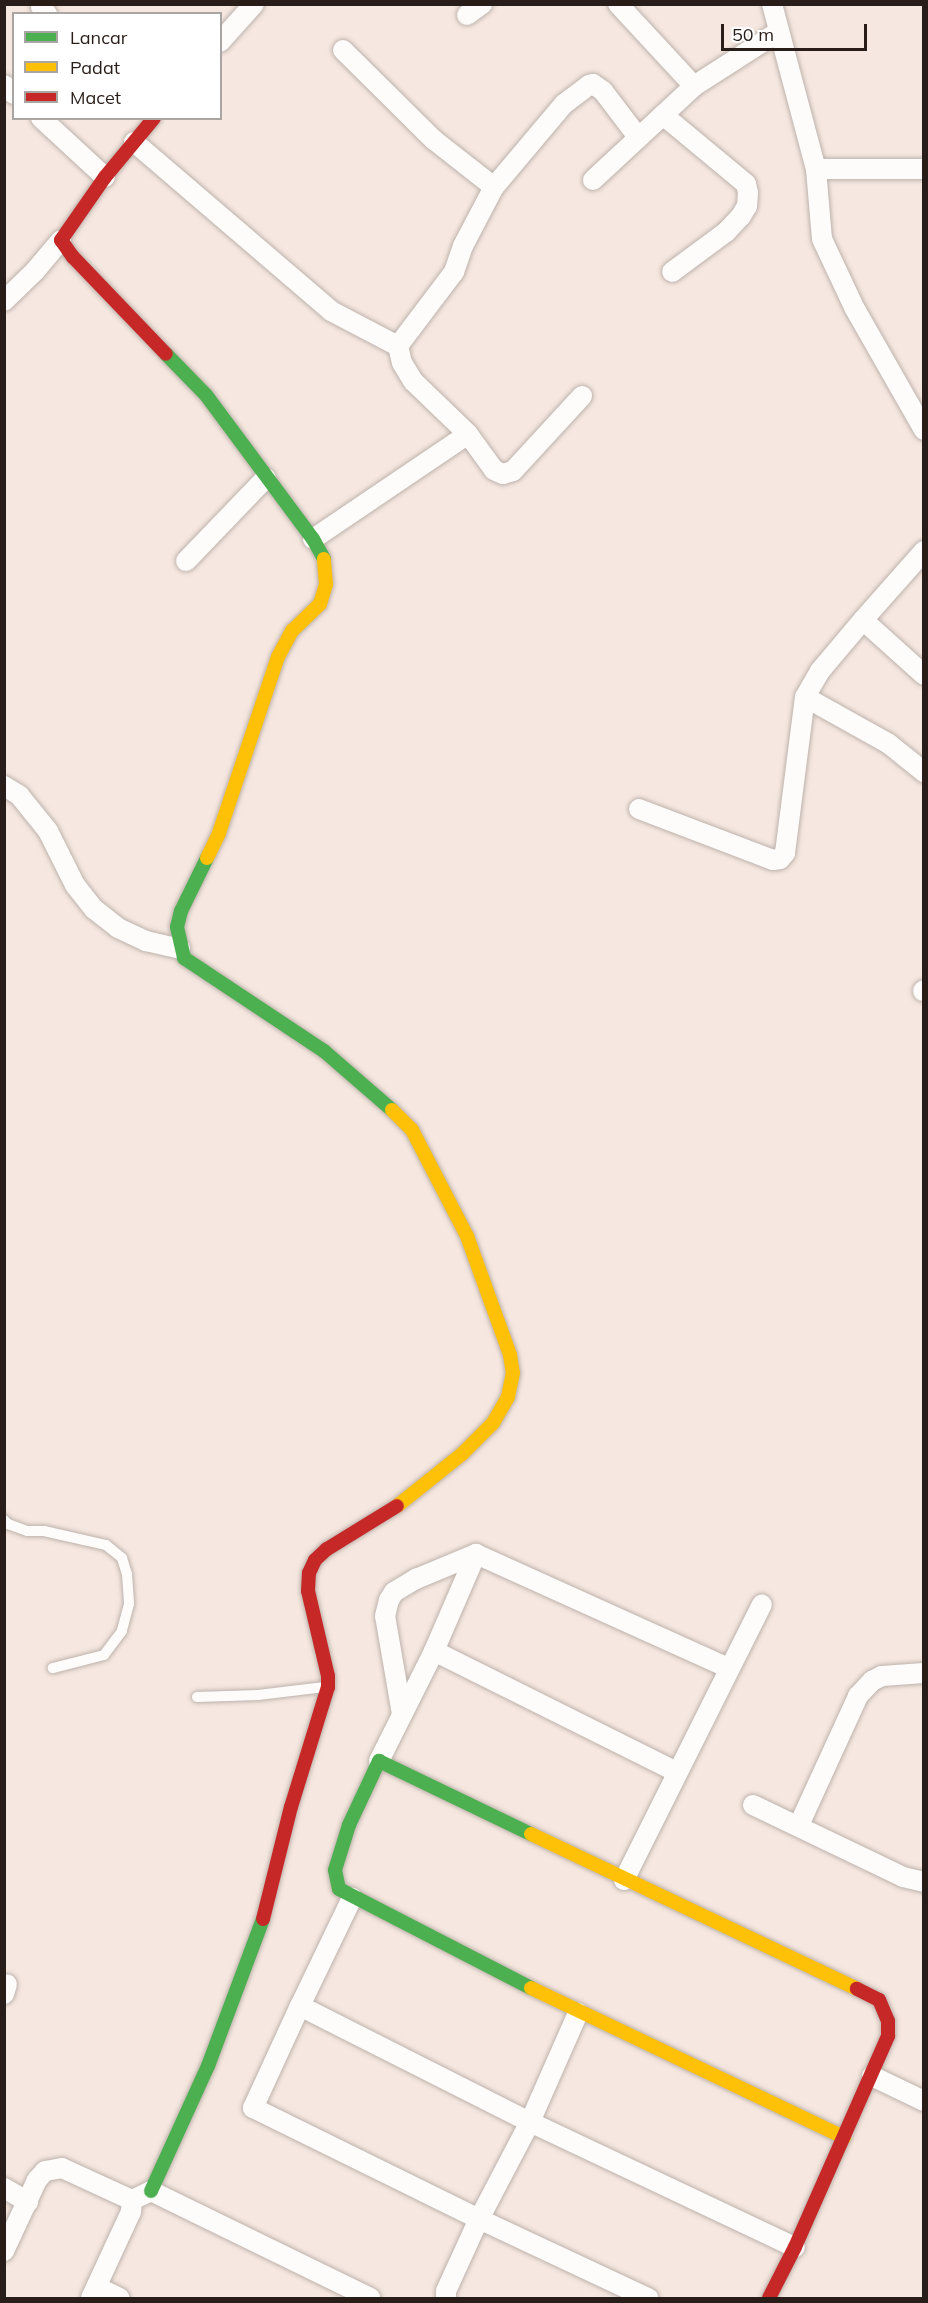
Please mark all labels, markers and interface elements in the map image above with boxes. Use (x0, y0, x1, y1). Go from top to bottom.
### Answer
legend (12, 12, 222, 120)
scale bar (724, 12, 870, 50)
text: 50 m (732, 23, 774, 46)
text: Lancar (70, 26, 127, 49)
text: Padat (70, 56, 120, 79)
text: Macet (70, 86, 121, 109)

